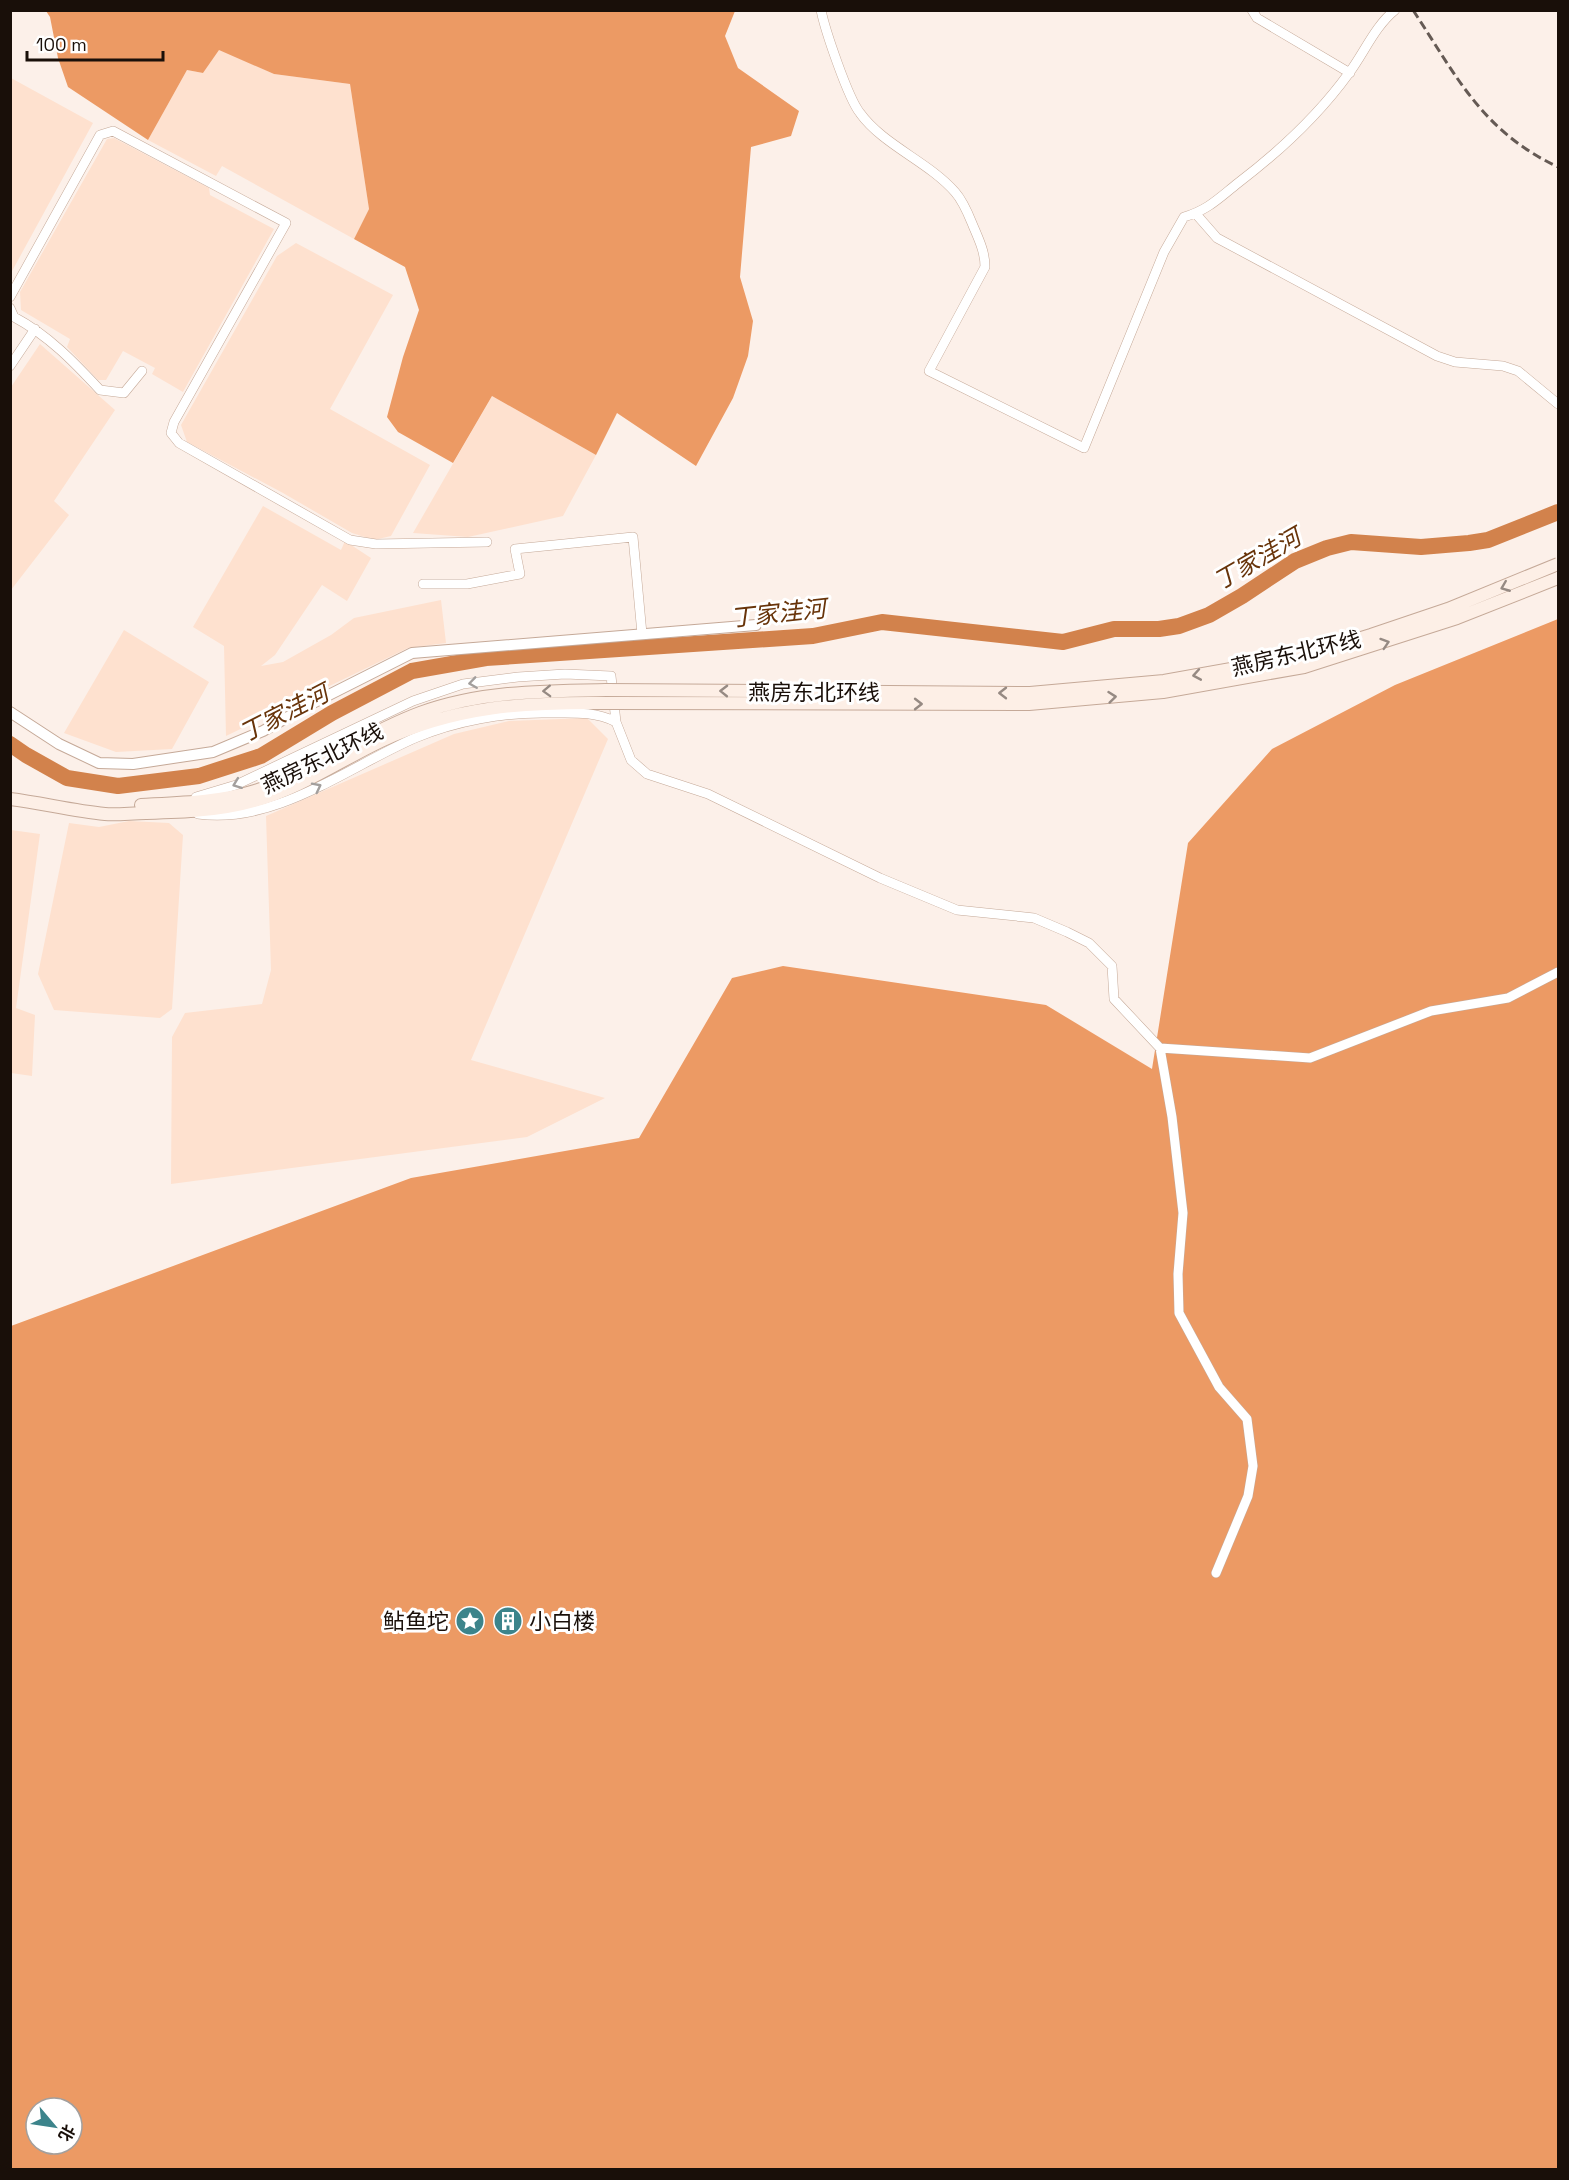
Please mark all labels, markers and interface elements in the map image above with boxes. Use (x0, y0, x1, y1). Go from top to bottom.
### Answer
scale bar (27, 24, 164, 62)
text: 100 m (36, 33, 87, 56)
water label: 丁家洼河 (1208, 520, 1310, 596)
one-way arrow (1500, 580, 1511, 592)
water label: 丁家洼河 (729, 592, 831, 633)
street label: 燕房东北环线 (1229, 625, 1363, 681)
one-way arrow (1379, 638, 1390, 650)
one-way arrow (1192, 669, 1202, 681)
water label: 丁家洼河 (234, 676, 337, 749)
one-way arrow (468, 676, 478, 689)
street label: 燕房东北环线 (748, 678, 880, 706)
one-way arrow (543, 684, 552, 697)
one-way arrow (720, 685, 729, 697)
one-way arrow (999, 687, 1008, 699)
one-way arrow (1108, 692, 1117, 704)
one-way arrow (913, 698, 922, 710)
street label: 燕房东北环线 (257, 716, 387, 800)
one-way arrow (232, 777, 243, 789)
one-way arrow (310, 783, 321, 794)
place icon: 鲇鱼坨 (454, 1605, 486, 1637)
building icon: 小白楼 (492, 1605, 524, 1637)
place label: 鲇鱼坨 (383, 1607, 449, 1635)
place label: 小白楼 (529, 1607, 595, 1635)
north arrow (24, 2096, 84, 2156)
text: 北 (54, 2121, 80, 2145)

